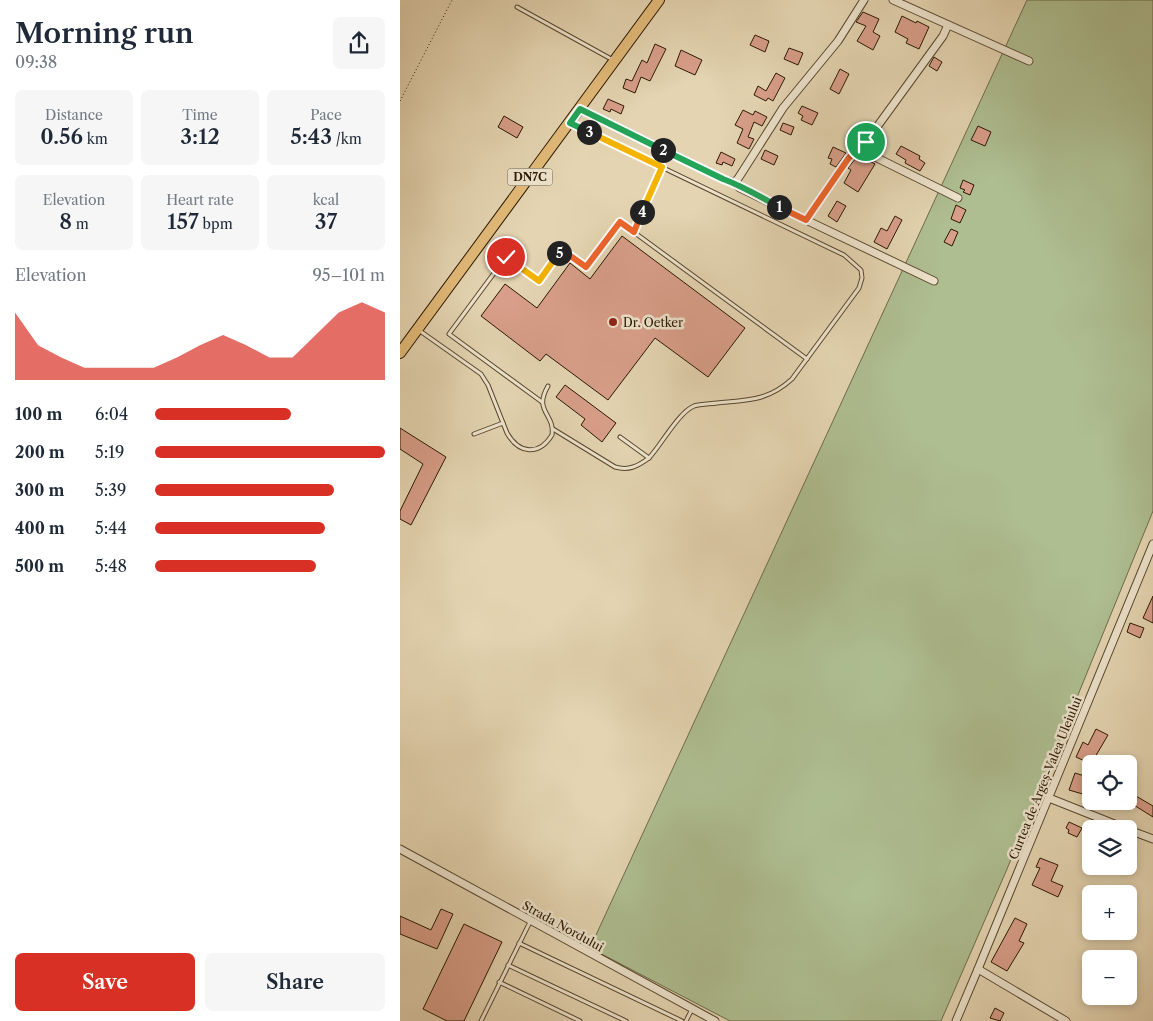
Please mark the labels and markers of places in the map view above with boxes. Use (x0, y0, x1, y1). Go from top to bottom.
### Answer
pin: 3 (576, 120, 602, 144)
pin (845, 121, 887, 163)
pin: 2 (650, 138, 676, 162)
pin: 1 (766, 194, 792, 220)
pin: 4 (630, 200, 654, 224)
pin (485, 236, 527, 278)
pin: 5 (546, 240, 572, 266)
place label: Dr. Oetker (623, 315, 683, 330)
marker: Dr. Oetker (607, 316, 619, 328)

